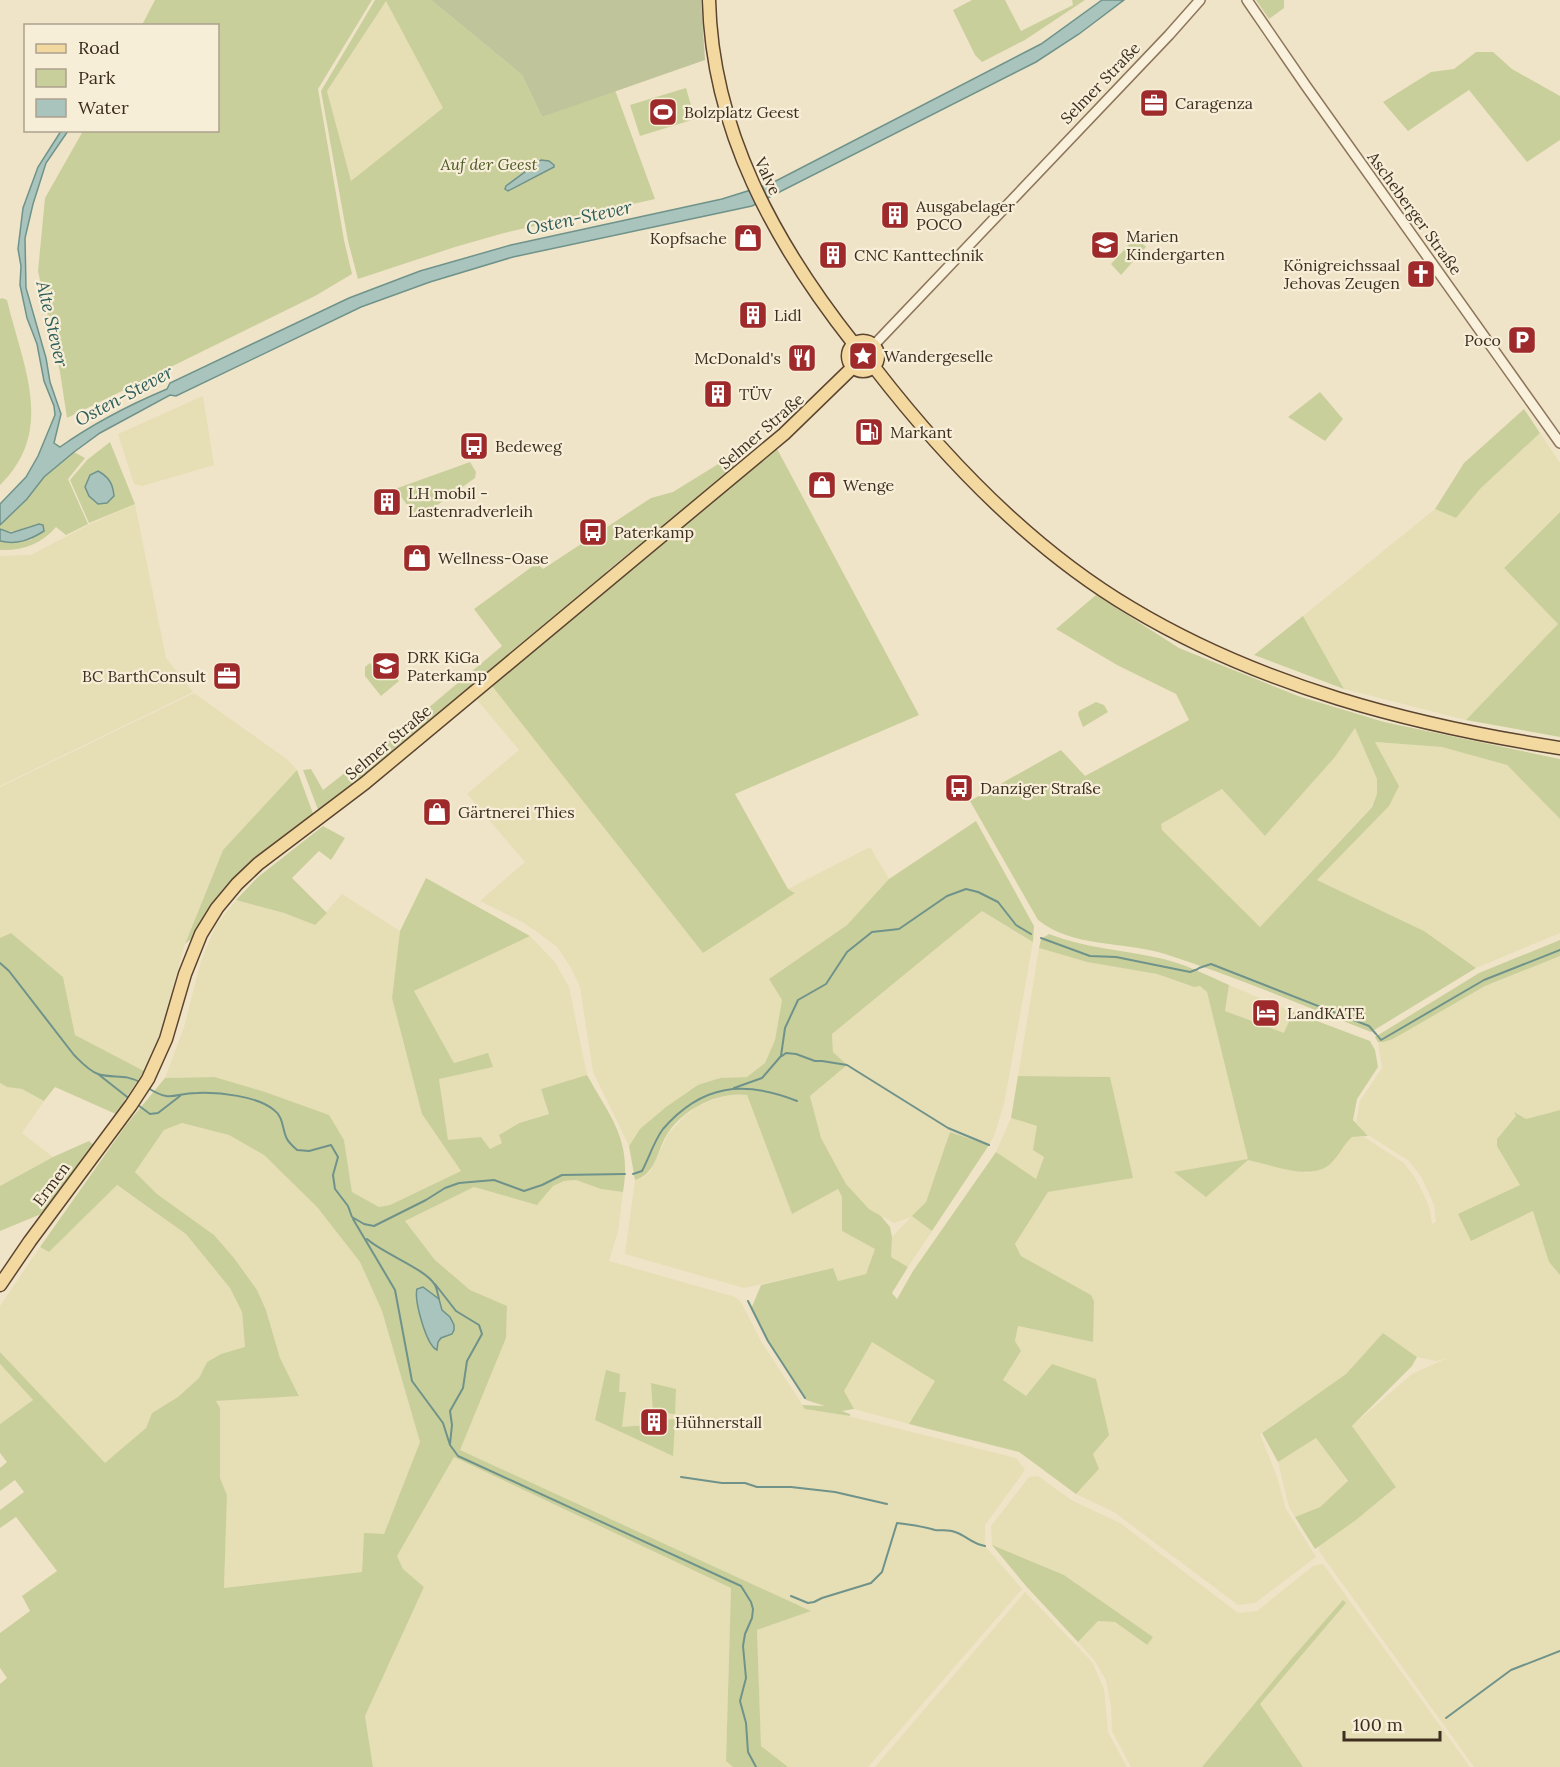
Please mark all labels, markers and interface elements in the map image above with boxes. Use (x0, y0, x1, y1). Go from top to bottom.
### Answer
legend (24, 24, 219, 132)
text: Road (78, 36, 120, 59)
street label: Selmer Straße (1056, 38, 1144, 128)
text: Park (78, 66, 116, 89)
office icon: Caragenza (1138, 87, 1170, 119)
place label: Caragenza (1175, 93, 1253, 113)
text: Water (78, 96, 129, 119)
sports icon: Bolzplatz Geest (647, 96, 679, 128)
place label: Bolzplatz Geest (684, 102, 800, 122)
street label: Ascheberger Straße (1363, 147, 1467, 279)
street label: Valve (750, 153, 786, 198)
park label: Auf der Geest (440, 154, 538, 174)
water label: Osten-Stever (524, 195, 635, 240)
place label: Ausgabelager POCO (915, 196, 1015, 234)
building icon: Ausgabelager POCO (879, 199, 911, 231)
shop icon: Kopfsache (732, 222, 764, 254)
place label: Marien Kindergarten (1126, 226, 1225, 264)
place label: Kopfsache (650, 228, 727, 248)
school or university icon: Marien Kindergarten (1089, 229, 1121, 261)
building icon: CNC Kanttechnik (817, 239, 849, 271)
place label: CNC Kanttechnik (854, 245, 984, 265)
place label: Königreichssaal Jehovas Zeugen (1283, 255, 1400, 293)
church icon: Königreichssaal Jehovas Zeugen (1405, 258, 1437, 290)
water label: Alte Stever (31, 278, 74, 370)
building icon: Lidl (737, 299, 769, 331)
place label: Lidl (774, 305, 802, 325)
parking icon: Poco (1506, 324, 1538, 356)
place label: Poco (1464, 330, 1501, 350)
place icon: Wandergeselle (847, 340, 879, 372)
restaurant icon: McDonald's (786, 342, 818, 374)
place label: Wandergeselle (884, 346, 994, 366)
place label: McDonald's (694, 348, 781, 368)
water label: Osten-Stever (71, 360, 178, 431)
building icon: TÜV (702, 378, 734, 410)
place label: TÜV (739, 384, 772, 404)
street label: Selmer Straße (714, 388, 808, 473)
fuel station icon: Markant (853, 416, 885, 448)
place label: Markant (890, 422, 953, 442)
bus stop icon: Bedeweg (458, 430, 490, 462)
place label: Bedeweg (495, 436, 563, 456)
shop icon: Wenge (806, 469, 838, 501)
place label: Wenge (843, 475, 894, 495)
place label: LH mobil - Lastenradverleih (408, 483, 533, 521)
building icon: LH mobil - Lastenradverleih (371, 486, 403, 518)
bus stop icon: Paterkamp (577, 516, 609, 548)
place label: Paterkamp (614, 522, 694, 542)
shop icon: Wellness-Oase (401, 542, 433, 574)
place label: Wellness-Oase (438, 548, 549, 568)
place label: DRK KiGa Paterkamp (407, 647, 487, 685)
school or university icon: DRK KiGa Paterkamp (370, 650, 402, 682)
office icon: BC BarthConsult (211, 660, 243, 692)
place label: BC BarthConsult (82, 666, 207, 686)
street label: Selmer Straße (341, 700, 435, 784)
bus stop icon: Danziger Straße (943, 772, 975, 804)
place label: Danziger Straße (980, 778, 1101, 798)
shop icon: Gärtnerei Thies (421, 796, 453, 828)
place label: Gärtnerei Thies (458, 802, 575, 822)
hotel icon: LandKATE (1250, 997, 1282, 1029)
place label: LandKATE (1287, 1003, 1365, 1023)
street label: Ermen (28, 1158, 74, 1210)
building icon: Hühnerstall (638, 1406, 670, 1438)
place label: Hühnerstall (675, 1412, 762, 1432)
scale bar (1344, 1704, 1440, 1742)
text: 100 m (1353, 1713, 1403, 1736)

